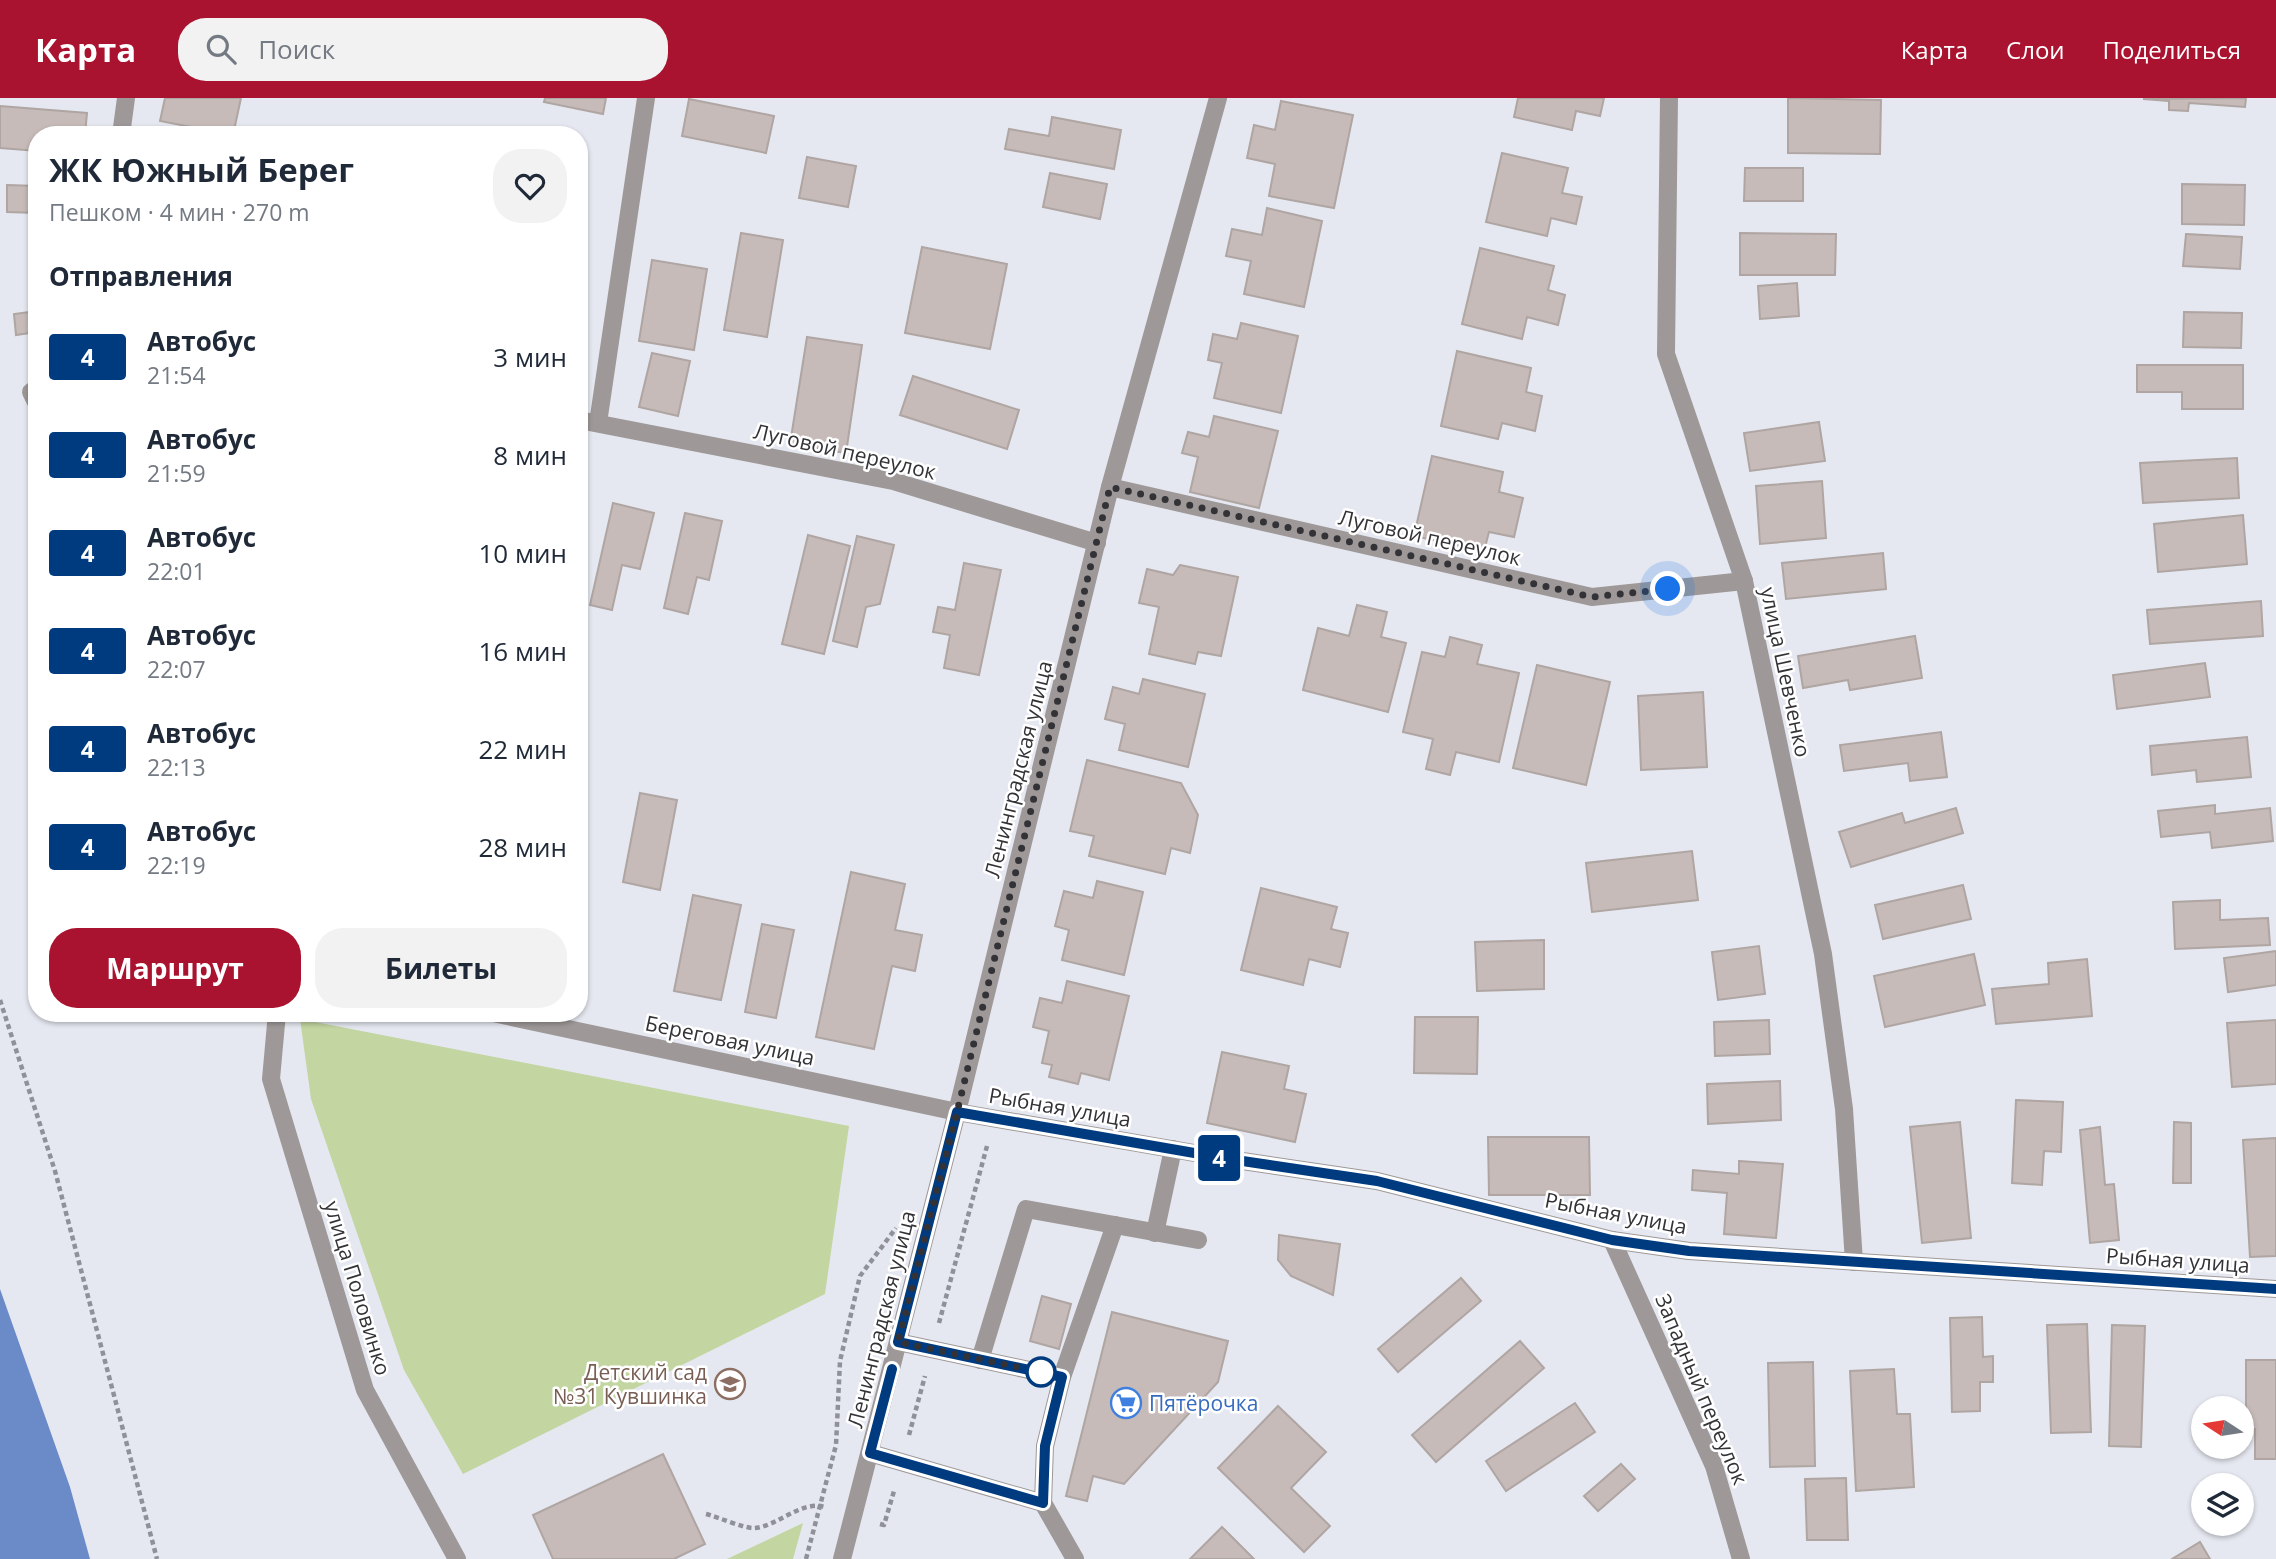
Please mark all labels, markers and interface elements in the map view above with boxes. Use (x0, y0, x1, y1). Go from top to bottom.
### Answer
search box (178, 18, 668, 81)
text: Карта (35, 27, 136, 72)
icon: search (202, 30, 240, 68)
text: Поиск (258, 31, 335, 67)
text: Карта (1901, 33, 1968, 66)
text: Слои (2006, 33, 2065, 66)
text: Поделиться (2103, 33, 2241, 66)
text: ЖК Южный Берег (49, 147, 354, 192)
button: heart (493, 149, 567, 223)
text: Пешком · 4 мин · 270 m (49, 196, 310, 228)
text: Отправления (49, 258, 233, 294)
text: Автобус (147, 323, 256, 359)
text: 3 мин (493, 339, 567, 375)
text: 4 (81, 340, 94, 373)
text: 21:54 (147, 359, 206, 391)
street label: Луговой переулок (751, 416, 939, 486)
text: Автобус (147, 421, 256, 457)
text: 8 мин (493, 437, 567, 473)
text: 4 (81, 438, 94, 471)
text: 21:59 (147, 457, 206, 489)
street label: Луговой переулок (1336, 502, 1524, 572)
text: Автобус (147, 519, 256, 555)
text: 10 мин (478, 535, 567, 571)
text: 4 (81, 536, 94, 569)
text: 22:01 (147, 555, 206, 587)
your location (1650, 571, 1685, 606)
street label: улица Шевченко (1754, 584, 1818, 760)
text: Автобус (147, 617, 256, 653)
text: 16 мин (478, 633, 567, 669)
text: 4 (81, 634, 94, 667)
text: 22:07 (147, 653, 206, 685)
street label: Ленинградская улица (978, 658, 1058, 880)
text: Автобус (147, 715, 256, 751)
text: 22 мин (478, 731, 567, 767)
text: 4 (81, 732, 94, 765)
text: 22:13 (147, 751, 206, 783)
text: Автобус (147, 813, 256, 849)
text: 28 мин (478, 829, 567, 865)
text: 4 (81, 830, 94, 863)
text: 22:19 (147, 849, 206, 881)
button: Маршрут (49, 928, 301, 1008)
button: Билеты (315, 928, 567, 1008)
street label: Береговая улица (643, 1008, 817, 1072)
street label: Рыбная улица (987, 1081, 1133, 1133)
line badge: 4 (1196, 1135, 1242, 1181)
text: 4 (1212, 1141, 1226, 1174)
street label: Рыбная улица (1543, 1186, 1689, 1240)
street label: улица Половинко (318, 1197, 398, 1379)
street label: Ленинградская улица (841, 1208, 921, 1430)
street label: Рыбная улица (2105, 1241, 2251, 1279)
street label: Западный переулок (1649, 1289, 1755, 1489)
unlabelled marker (1026, 1357, 1056, 1387)
place label: Детский сад №31 Кувшинка (553, 1358, 707, 1410)
school or university icon: Детский сад №31 Кувшинка (713, 1367, 747, 1401)
supermarket icon: Пятёрочка (1109, 1386, 1143, 1420)
place label: Пятёрочка (1149, 1389, 1258, 1417)
north arrow (2191, 1396, 2254, 1460)
map controls (2191, 1396, 2254, 1536)
button: layers (2191, 1473, 2254, 1536)

